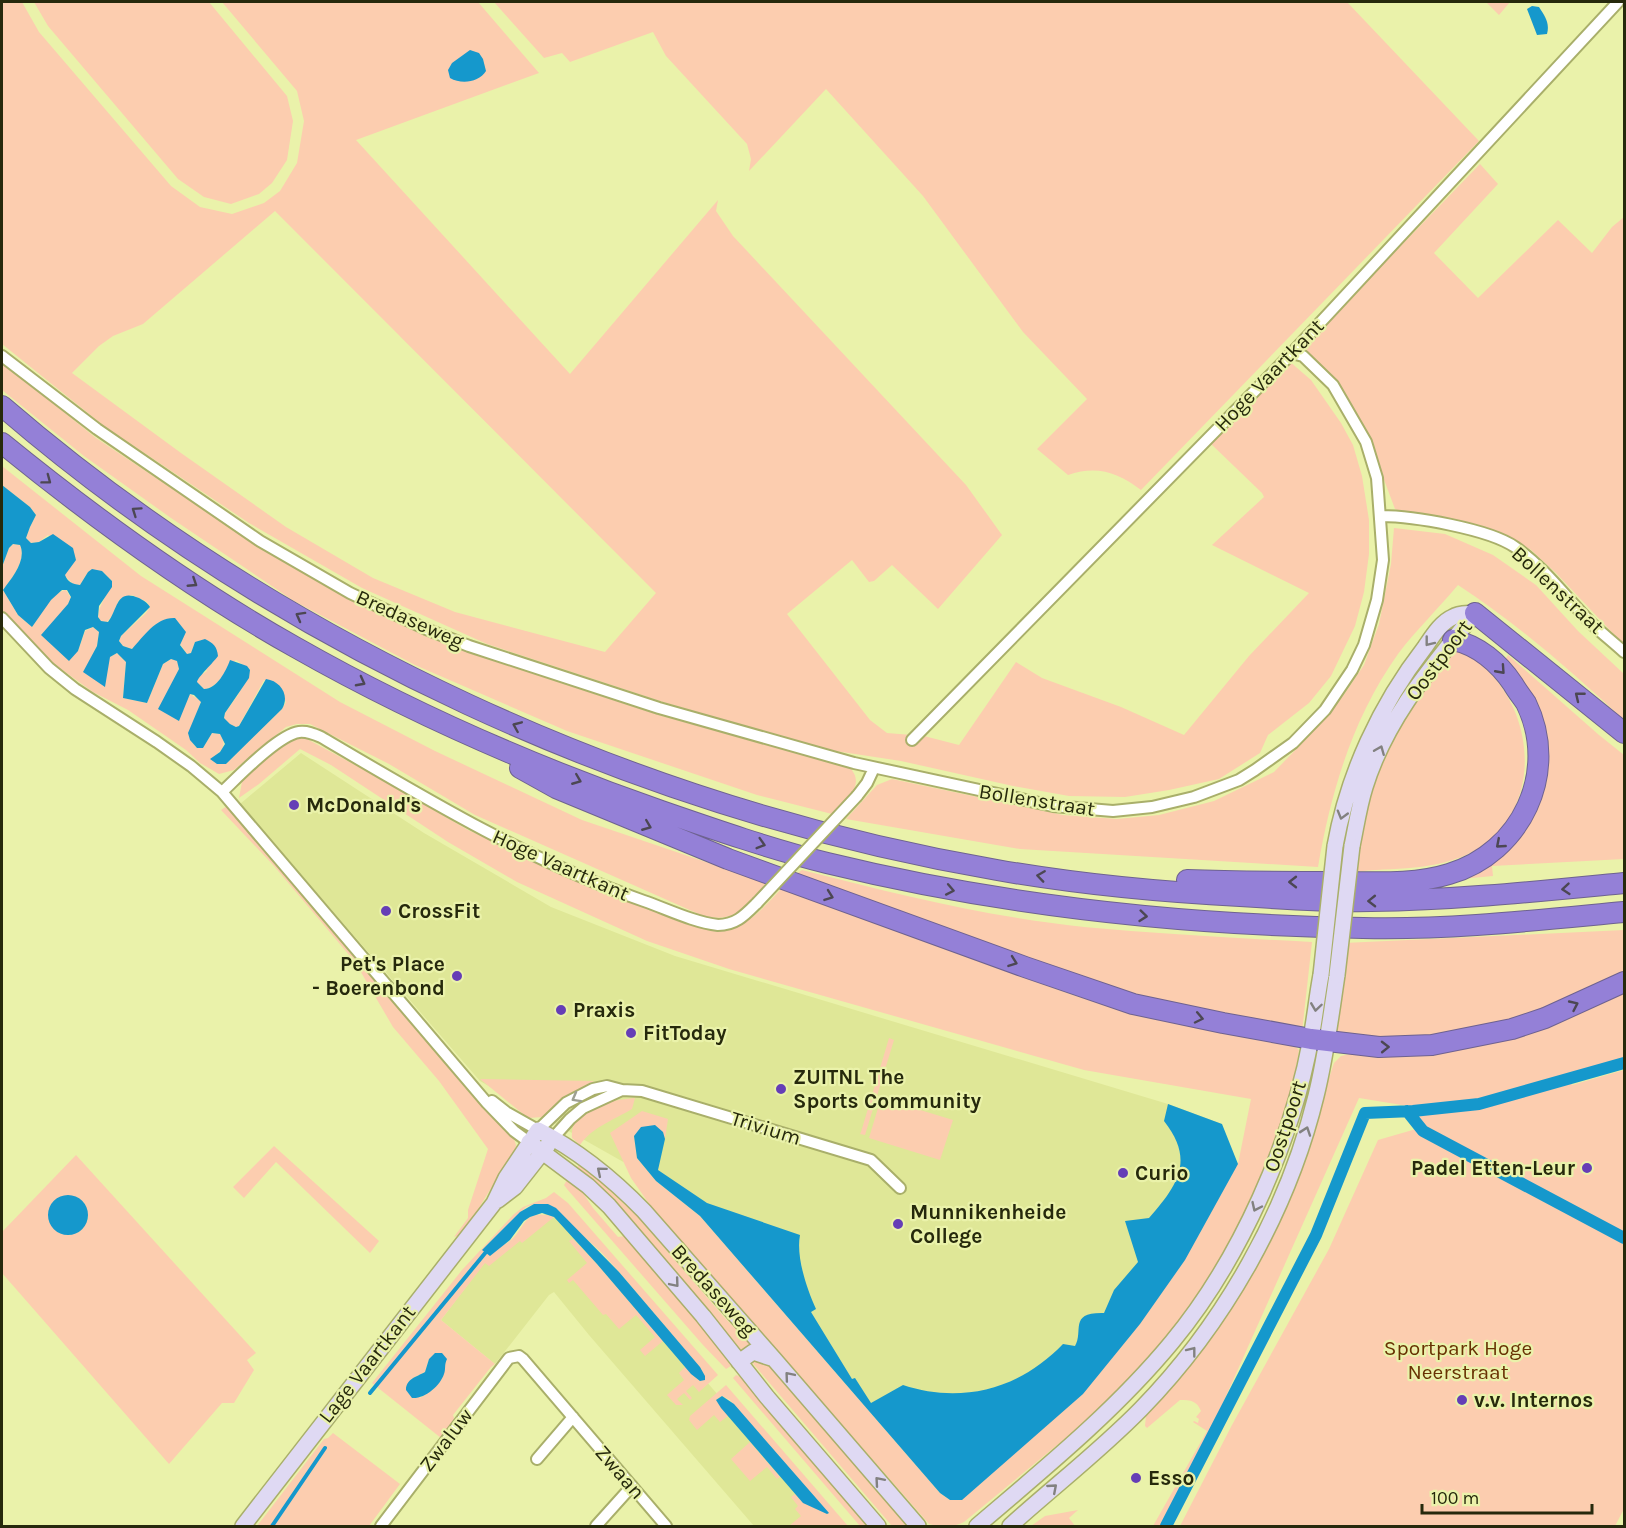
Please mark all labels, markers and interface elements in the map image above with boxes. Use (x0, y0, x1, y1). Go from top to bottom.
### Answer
street label: Hoge Vaartkant (1209, 314, 1329, 436)
one-way arrow (41, 473, 52, 484)
one-way arrow (131, 507, 142, 518)
street label: Bollenstraat (1507, 541, 1609, 639)
one-way arrow (187, 576, 198, 587)
street label: Bredaseweg (353, 585, 468, 653)
one-way arrow (296, 612, 306, 623)
street label: Oostpoort (1401, 615, 1477, 705)
one-way arrow (1425, 636, 1436, 647)
one-way arrow (1494, 663, 1505, 674)
one-way arrow (355, 675, 366, 686)
one-way arrow (1575, 693, 1586, 704)
one-way arrow (512, 721, 523, 733)
one-way arrow (1373, 745, 1385, 756)
one-way arrow (570, 773, 581, 785)
street label: Bollenstraat (977, 779, 1097, 821)
place label: McDonald's (306, 793, 421, 817)
marker: McDonald's (287, 798, 301, 812)
one-way arrow (1337, 809, 1349, 820)
one-way arrow (641, 819, 652, 832)
street label: Hoge Vaartkant (489, 824, 633, 906)
one-way arrow (755, 837, 766, 849)
one-way arrow (1496, 837, 1507, 848)
one-way arrow (1036, 871, 1046, 883)
one-way arrow (1289, 876, 1298, 888)
one-way arrow (1562, 882, 1571, 895)
one-way arrow (945, 883, 955, 896)
one-way arrow (823, 889, 834, 901)
one-way arrow (1367, 895, 1376, 907)
place label: CrossFit (398, 899, 480, 923)
marker: CrossFit (379, 904, 393, 918)
one-way arrow (1139, 909, 1148, 922)
place label: Pet's Place - Boerenbond (312, 952, 445, 1000)
one-way arrow (1007, 955, 1017, 968)
marker: Pet's Place - Boerenbond (450, 969, 464, 983)
place label: Praxis (573, 998, 635, 1022)
one-way arrow (1568, 1000, 1579, 1012)
marker: Praxis (554, 1003, 568, 1017)
one-way arrow (1310, 1003, 1322, 1012)
one-way arrow (1194, 1011, 1204, 1024)
place label: FitToday (643, 1021, 727, 1045)
marker: FitToday (624, 1026, 638, 1040)
one-way arrow (1381, 1041, 1390, 1053)
place label: ZUITNL The Sports Community (793, 1065, 981, 1113)
street label: Oostpoort (1259, 1077, 1311, 1175)
marker: ZUITNL The Sports Community (774, 1082, 788, 1096)
one-way arrow (571, 1091, 582, 1102)
street label: Trivium (728, 1106, 804, 1150)
one-way arrow (1298, 1126, 1311, 1137)
place label: Padel Etten-Leur (1411, 1156, 1576, 1180)
place label: Curio (1135, 1161, 1189, 1185)
marker: Padel Etten-Leur (1580, 1161, 1594, 1175)
marker: Curio (1116, 1166, 1130, 1180)
one-way arrow (597, 1167, 608, 1178)
place label: Munnikenheide College (910, 1200, 1066, 1248)
one-way arrow (1251, 1200, 1263, 1211)
marker: Munnikenheide College (891, 1217, 905, 1231)
street label: Bredaseweg (667, 1239, 762, 1341)
one-way arrow (668, 1276, 679, 1287)
street label: Lage Vaartkant (314, 1300, 420, 1428)
park label: Sportpark Hoge Neerstraat (1384, 1336, 1532, 1384)
one-way arrow (1184, 1347, 1195, 1358)
one-way arrow (785, 1372, 796, 1383)
place label: v.v. Internos (1474, 1388, 1593, 1412)
marker: v.v. Internos (1455, 1393, 1469, 1407)
street label: Zwaluw (414, 1404, 478, 1476)
street label: Zwaan (590, 1440, 650, 1504)
place label: Esso (1148, 1466, 1194, 1490)
marker: Esso (1129, 1471, 1143, 1485)
one-way arrow (875, 1477, 886, 1488)
scale bar (1422, 1477, 1592, 1515)
one-way arrow (1047, 1484, 1057, 1495)
text: 100 m (1431, 1487, 1479, 1509)

